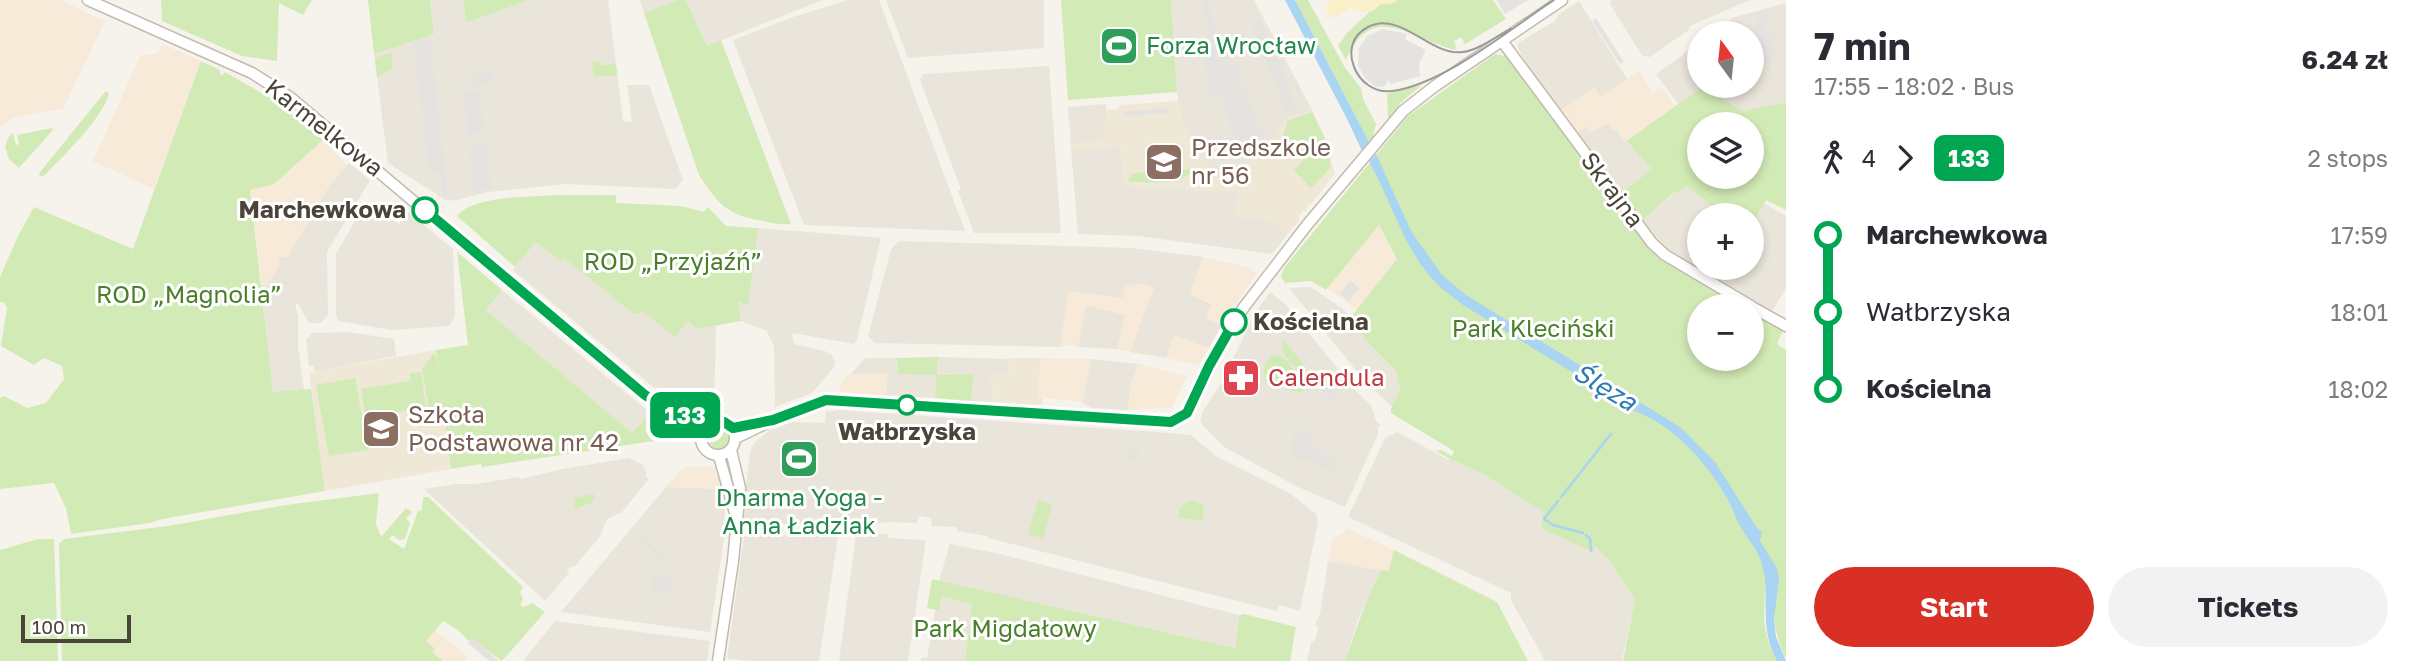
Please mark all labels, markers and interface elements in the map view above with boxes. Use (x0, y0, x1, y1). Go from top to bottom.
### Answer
north arrow (1687, 21, 1764, 98)
map controls (1687, 21, 1764, 371)
text: 7 min (1814, 23, 1911, 68)
sports icon: Forza Wrocław (1098, 25, 1140, 67)
place label: Forza Wrocław (1146, 30, 1316, 59)
text: 6.24 zł (2302, 44, 2388, 75)
street label: Karmelkowa (260, 72, 390, 182)
text: 17:55 – 18:02 · Bus (1814, 72, 2014, 100)
button: layers (1687, 112, 1764, 189)
place label: Przedszkole nr 56 (1191, 132, 1331, 189)
icon: walk (1814, 139, 1852, 177)
icon: forward (1886, 139, 1924, 177)
school or university icon: Przedszkole nr 56 (1143, 141, 1185, 183)
text: 133 (1948, 143, 1990, 172)
text: 4 (1862, 144, 1876, 172)
text: 2 stops (2307, 144, 2388, 172)
street label: Skrajna (1576, 146, 1651, 232)
place label: Marchewkowa (238, 194, 406, 223)
marker: Marchewkowa (412, 197, 438, 223)
button: + (1687, 203, 1764, 280)
text: Marchewkowa (1866, 219, 2047, 250)
text: 17:59 (2331, 221, 2388, 249)
park label: ROD „Przyjaźń” (584, 246, 762, 275)
park label: ROD „Magnolia” (96, 279, 282, 308)
button: − (1687, 294, 1764, 371)
text: Wałbrzyska (1866, 296, 2011, 327)
text: 18:01 (2331, 298, 2388, 326)
place label: Kościelna (1253, 306, 1369, 335)
marker: Kościelna (1221, 309, 1247, 335)
park label: Park Kleciński (1452, 313, 1614, 342)
water label: Ślęza (1568, 356, 1643, 418)
pharmacy icon: Calendula (1220, 357, 1262, 399)
place label: Calendula (1268, 362, 1385, 391)
text: Kościelna (1866, 373, 1991, 404)
text: 18:02 (2328, 375, 2388, 403)
line badge: 133 (645, 392, 725, 438)
marker: Wałbrzyska (897, 395, 917, 415)
place label: Szkoła Podstawowa nr 42 (408, 399, 619, 456)
text: 133 (664, 400, 706, 429)
school or university icon: Szkoła Podstawowa nr 42 (360, 408, 402, 450)
place label: Wałbrzyska (838, 416, 976, 445)
sports icon: Dharma Yoga - Anna Ładziak (778, 438, 820, 480)
place label: Dharma Yoga - Anna Ładziak (716, 482, 882, 539)
button: Start (1814, 567, 2094, 647)
button: Tickets (2108, 567, 2388, 647)
scale bar (21, 612, 131, 644)
park label: Park Migdałowy (913, 613, 1097, 642)
text: 100 m (32, 615, 86, 638)

